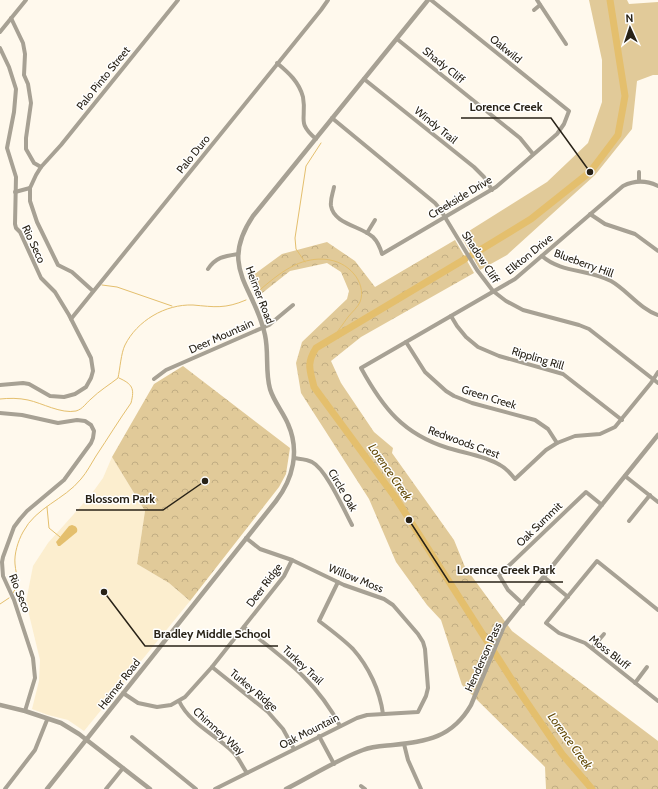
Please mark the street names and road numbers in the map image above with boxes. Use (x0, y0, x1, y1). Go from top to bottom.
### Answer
street label: Oakwild (487, 32, 525, 66)
street label: Palo Pinto Street (73, 43, 133, 113)
street label: Shady Cliff (420, 44, 468, 87)
street label: Windy Trail (412, 103, 461, 147)
street label: Palo Duro (173, 132, 213, 176)
street label: Creekside Drive (426, 172, 495, 222)
street label: Rio Seco (19, 223, 49, 265)
street label: Shadow Cliff (459, 228, 503, 286)
street label: Elkton Drive (503, 231, 556, 277)
street label: Blueberry Hill (552, 246, 616, 280)
street label: Heimer Road (243, 264, 277, 326)
street label: Deer Mountain (186, 316, 256, 356)
street label: Rippling Rill (510, 343, 566, 373)
street label: Green Creek (460, 382, 518, 412)
street label: Redwoods Crest (426, 423, 502, 462)
street label: Circle Oak (325, 466, 361, 514)
street label: Oak Summit (513, 498, 565, 549)
street label: Deer Ridge (243, 560, 285, 610)
street label: Willow Moss (326, 561, 386, 596)
street label: Rio Seco (6, 572, 34, 614)
street label: Henderson Pass (461, 620, 505, 694)
street label: Moss Bluff (587, 632, 634, 673)
street label: Turkey Trail (280, 643, 327, 688)
street label: Heimer Road (95, 656, 143, 712)
street label: Turkey Ridge (227, 666, 281, 714)
street label: Chimney Way (190, 704, 248, 758)
street label: Oak Mountain (277, 710, 341, 752)

